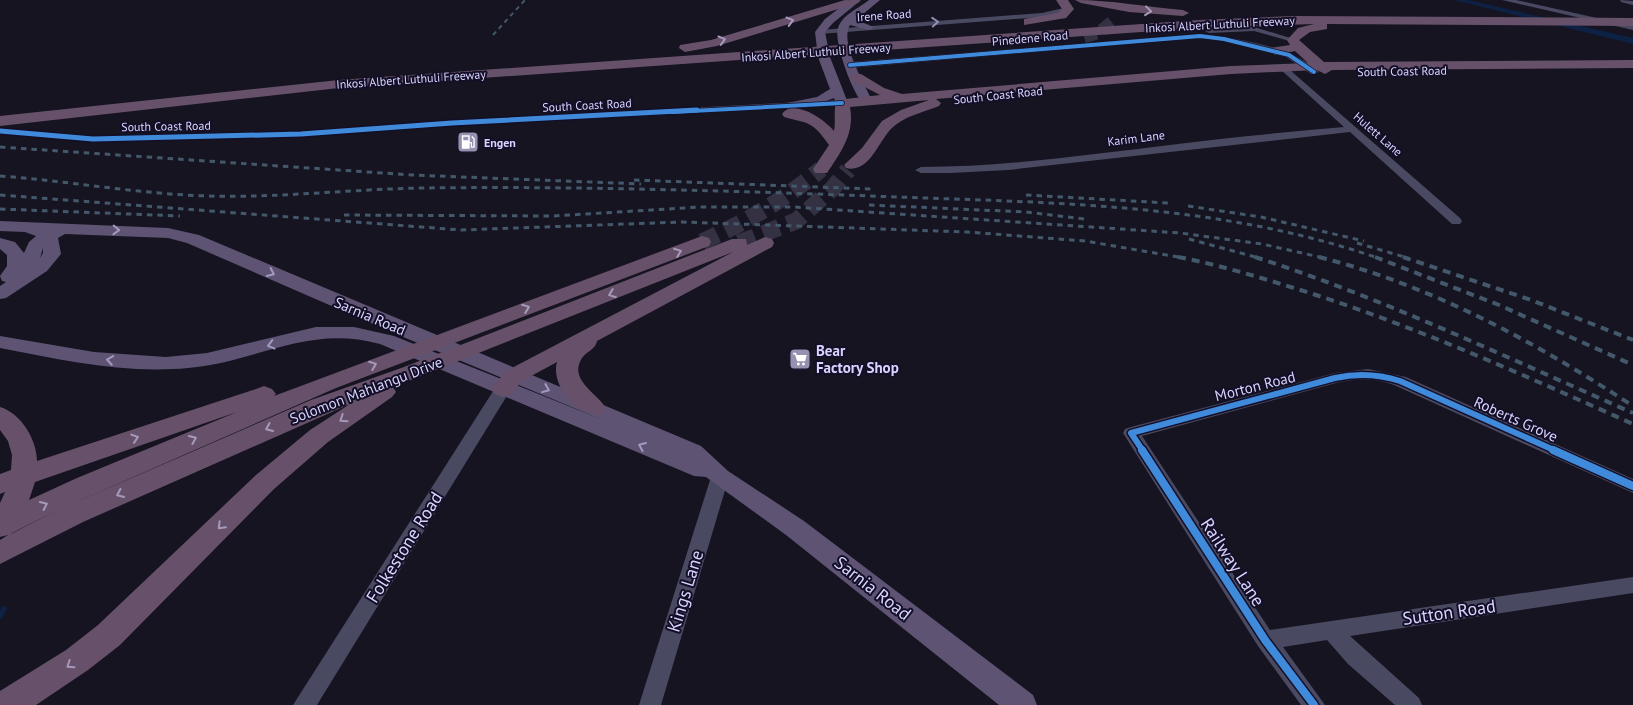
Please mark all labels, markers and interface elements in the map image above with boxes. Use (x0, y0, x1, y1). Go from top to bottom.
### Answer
one-way arrow (1144, 5, 1152, 16)
street label: Irene Road (856, 6, 912, 24)
street label: Inkosi Albert Luthuli Freeway (1145, 13, 1296, 35)
one-way arrow (785, 16, 793, 26)
one-way arrow (931, 17, 939, 28)
street label: Pinedene Road (991, 27, 1069, 49)
one-way arrow (717, 36, 726, 46)
street label: Inkosi Albert Luthuli Freeway (741, 39, 892, 65)
street label: South Coast Road (1357, 63, 1447, 79)
street label: Inkosi Albert Luthuli Freeway (336, 66, 487, 92)
street label: South Coast Road (953, 83, 1043, 107)
street label: South Coast Road (542, 95, 632, 115)
street label: Hulett Lane (1350, 109, 1406, 159)
street label: South Coast Road (121, 118, 211, 134)
street label: Karim Lane (1106, 127, 1166, 149)
fuel station icon: Engen (456, 130, 480, 154)
place label: Engen (484, 135, 516, 150)
one-way arrow (113, 225, 121, 236)
one-way arrow (673, 247, 682, 258)
one-way arrow (266, 266, 275, 277)
one-way arrow (608, 288, 617, 298)
street label: Sarnia Road (331, 292, 409, 340)
one-way arrow (521, 304, 529, 314)
one-way arrow (267, 339, 275, 349)
place label: Bear Factory Shop (816, 341, 899, 377)
supermarket icon: Bear Factory Shop (788, 347, 812, 371)
street label: Solomon Mahlangu Drive (287, 352, 445, 428)
one-way arrow (106, 355, 115, 365)
one-way arrow (369, 361, 377, 371)
street label: Morton Road (1213, 367, 1297, 405)
one-way arrow (541, 382, 550, 393)
street label: Roberts Grove (1471, 392, 1561, 446)
one-way arrow (339, 413, 348, 423)
one-way arrow (265, 421, 274, 432)
one-way arrow (130, 434, 139, 444)
one-way arrow (188, 435, 197, 446)
one-way arrow (638, 442, 647, 453)
one-way arrow (116, 487, 125, 498)
street label: Folkestone Road (361, 487, 447, 607)
one-way arrow (39, 500, 48, 511)
street label: Railway Lane (1196, 513, 1270, 611)
one-way arrow (218, 520, 227, 529)
street label: Kings Lane (662, 547, 708, 635)
street label: Sarnia Road (830, 551, 916, 625)
street label: Sutton Road (1401, 594, 1497, 630)
one-way arrow (66, 658, 75, 668)

